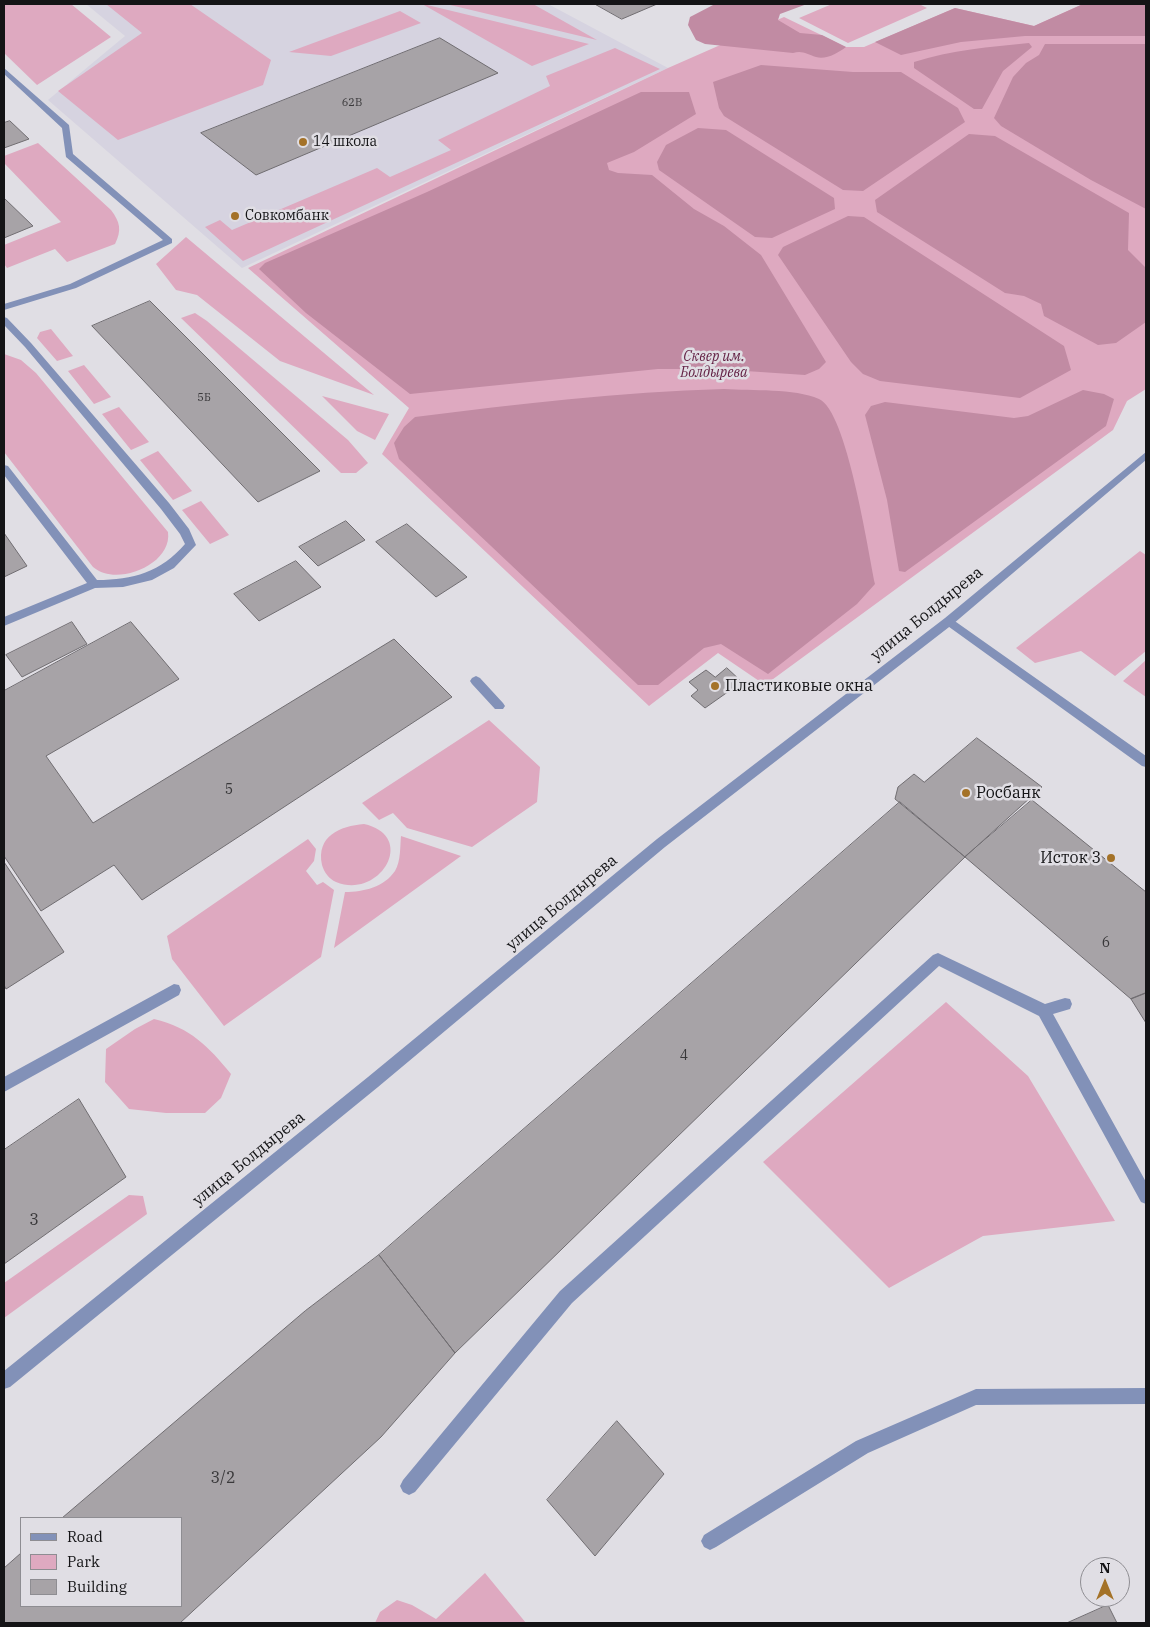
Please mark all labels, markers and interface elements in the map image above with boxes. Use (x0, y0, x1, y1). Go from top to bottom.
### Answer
house number: 62В (342, 96, 362, 110)
place label: 14 школа (313, 134, 377, 150)
marker: 14 школа (297, 136, 309, 148)
place label: Совкомбанк (245, 208, 329, 224)
marker: Совкомбанк (229, 210, 241, 222)
park label: Сквер им. Болдырева (680, 349, 748, 382)
house number: 5Б (197, 391, 211, 405)
street label: улица Болдырева (867, 563, 987, 665)
place label: Пластиковые окна (725, 676, 873, 696)
marker: Пластиковые окна (709, 680, 721, 692)
house number: 5 (225, 782, 233, 798)
place label: Росбанк (976, 783, 1041, 803)
marker: Росбанк (960, 787, 972, 799)
place label: Исток 3 (1040, 848, 1101, 868)
street label: улица Болдырева (503, 851, 621, 955)
marker: Исток 3 (1105, 852, 1117, 864)
house number: 6 (1102, 935, 1110, 951)
house number: 4 (680, 1048, 688, 1064)
street label: улица Болдырева (189, 1108, 309, 1210)
house number: 3 (29, 1210, 39, 1230)
house number: 3/2 (210, 1468, 236, 1488)
legend (20, 1517, 182, 1607)
text: Road (67, 1527, 103, 1546)
text: Park (67, 1552, 100, 1571)
north arrow (1080, 1557, 1130, 1607)
text: N (1099, 1559, 1111, 1577)
text: Building (67, 1577, 127, 1596)

